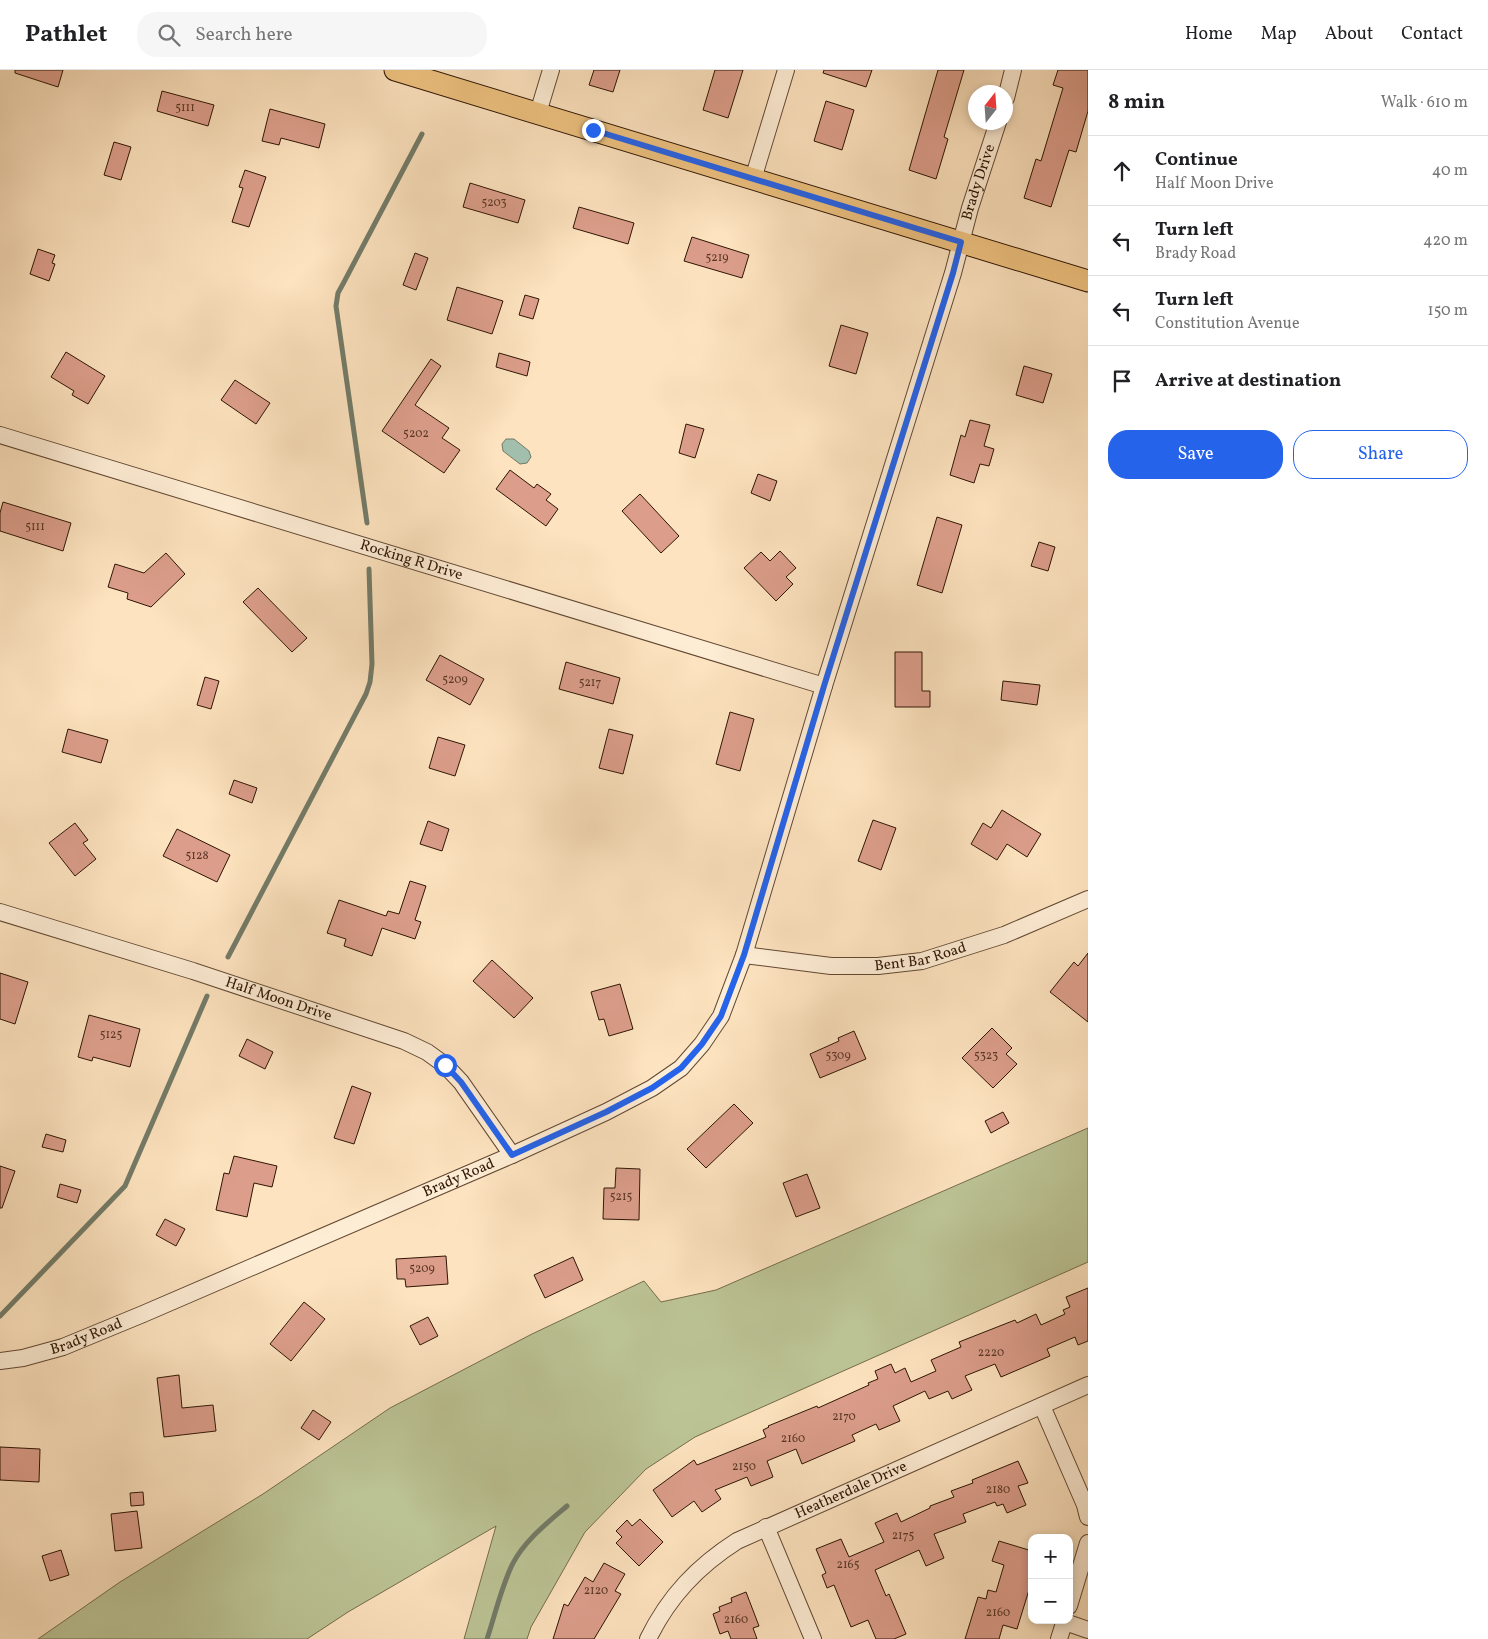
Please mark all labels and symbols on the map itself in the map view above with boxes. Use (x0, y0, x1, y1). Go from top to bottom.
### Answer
north arrow (968, 85, 1013, 130)
house number: 5111 (175, 100, 195, 116)
route end (582, 119, 605, 142)
street label: Brady Drive (957, 141, 1001, 223)
house number: 5203 (481, 195, 507, 211)
house number: 5219 (705, 250, 729, 266)
house number: 5202 (403, 426, 429, 442)
house number: 5111 (25, 519, 45, 535)
street label: Rocking R Drive (357, 535, 465, 586)
house number: 5209 (442, 672, 468, 688)
house number: 5217 (579, 675, 602, 691)
house number: 5128 (186, 848, 208, 864)
street label: Bent Bar Road (873, 937, 969, 977)
street label: Half Moon Drive (223, 972, 335, 1027)
house number: 5125 (100, 1027, 123, 1043)
house number: 5309 (825, 1048, 851, 1064)
house number: 5323 (974, 1048, 998, 1064)
route start (434, 1054, 457, 1077)
street label: Brady Road (420, 1153, 498, 1203)
house number: 5215 (610, 1189, 633, 1205)
house number: 5209 (409, 1261, 435, 1277)
street label: Brady Road (48, 1313, 126, 1361)
house number: 2220 (978, 1345, 1004, 1361)
house number: 2170 (832, 1409, 856, 1425)
house number: 2160 (781, 1431, 805, 1447)
street label: Heatherdale Drive (792, 1456, 910, 1524)
house number: 2150 (732, 1459, 756, 1475)
house number: 2180 (986, 1482, 1010, 1498)
house number: 2175 (892, 1528, 915, 1544)
house number: 2165 (837, 1557, 860, 1573)
house number: 2120 (584, 1583, 608, 1599)
house number: 2160 (986, 1605, 1010, 1621)
house number: 2160 (724, 1612, 748, 1628)

